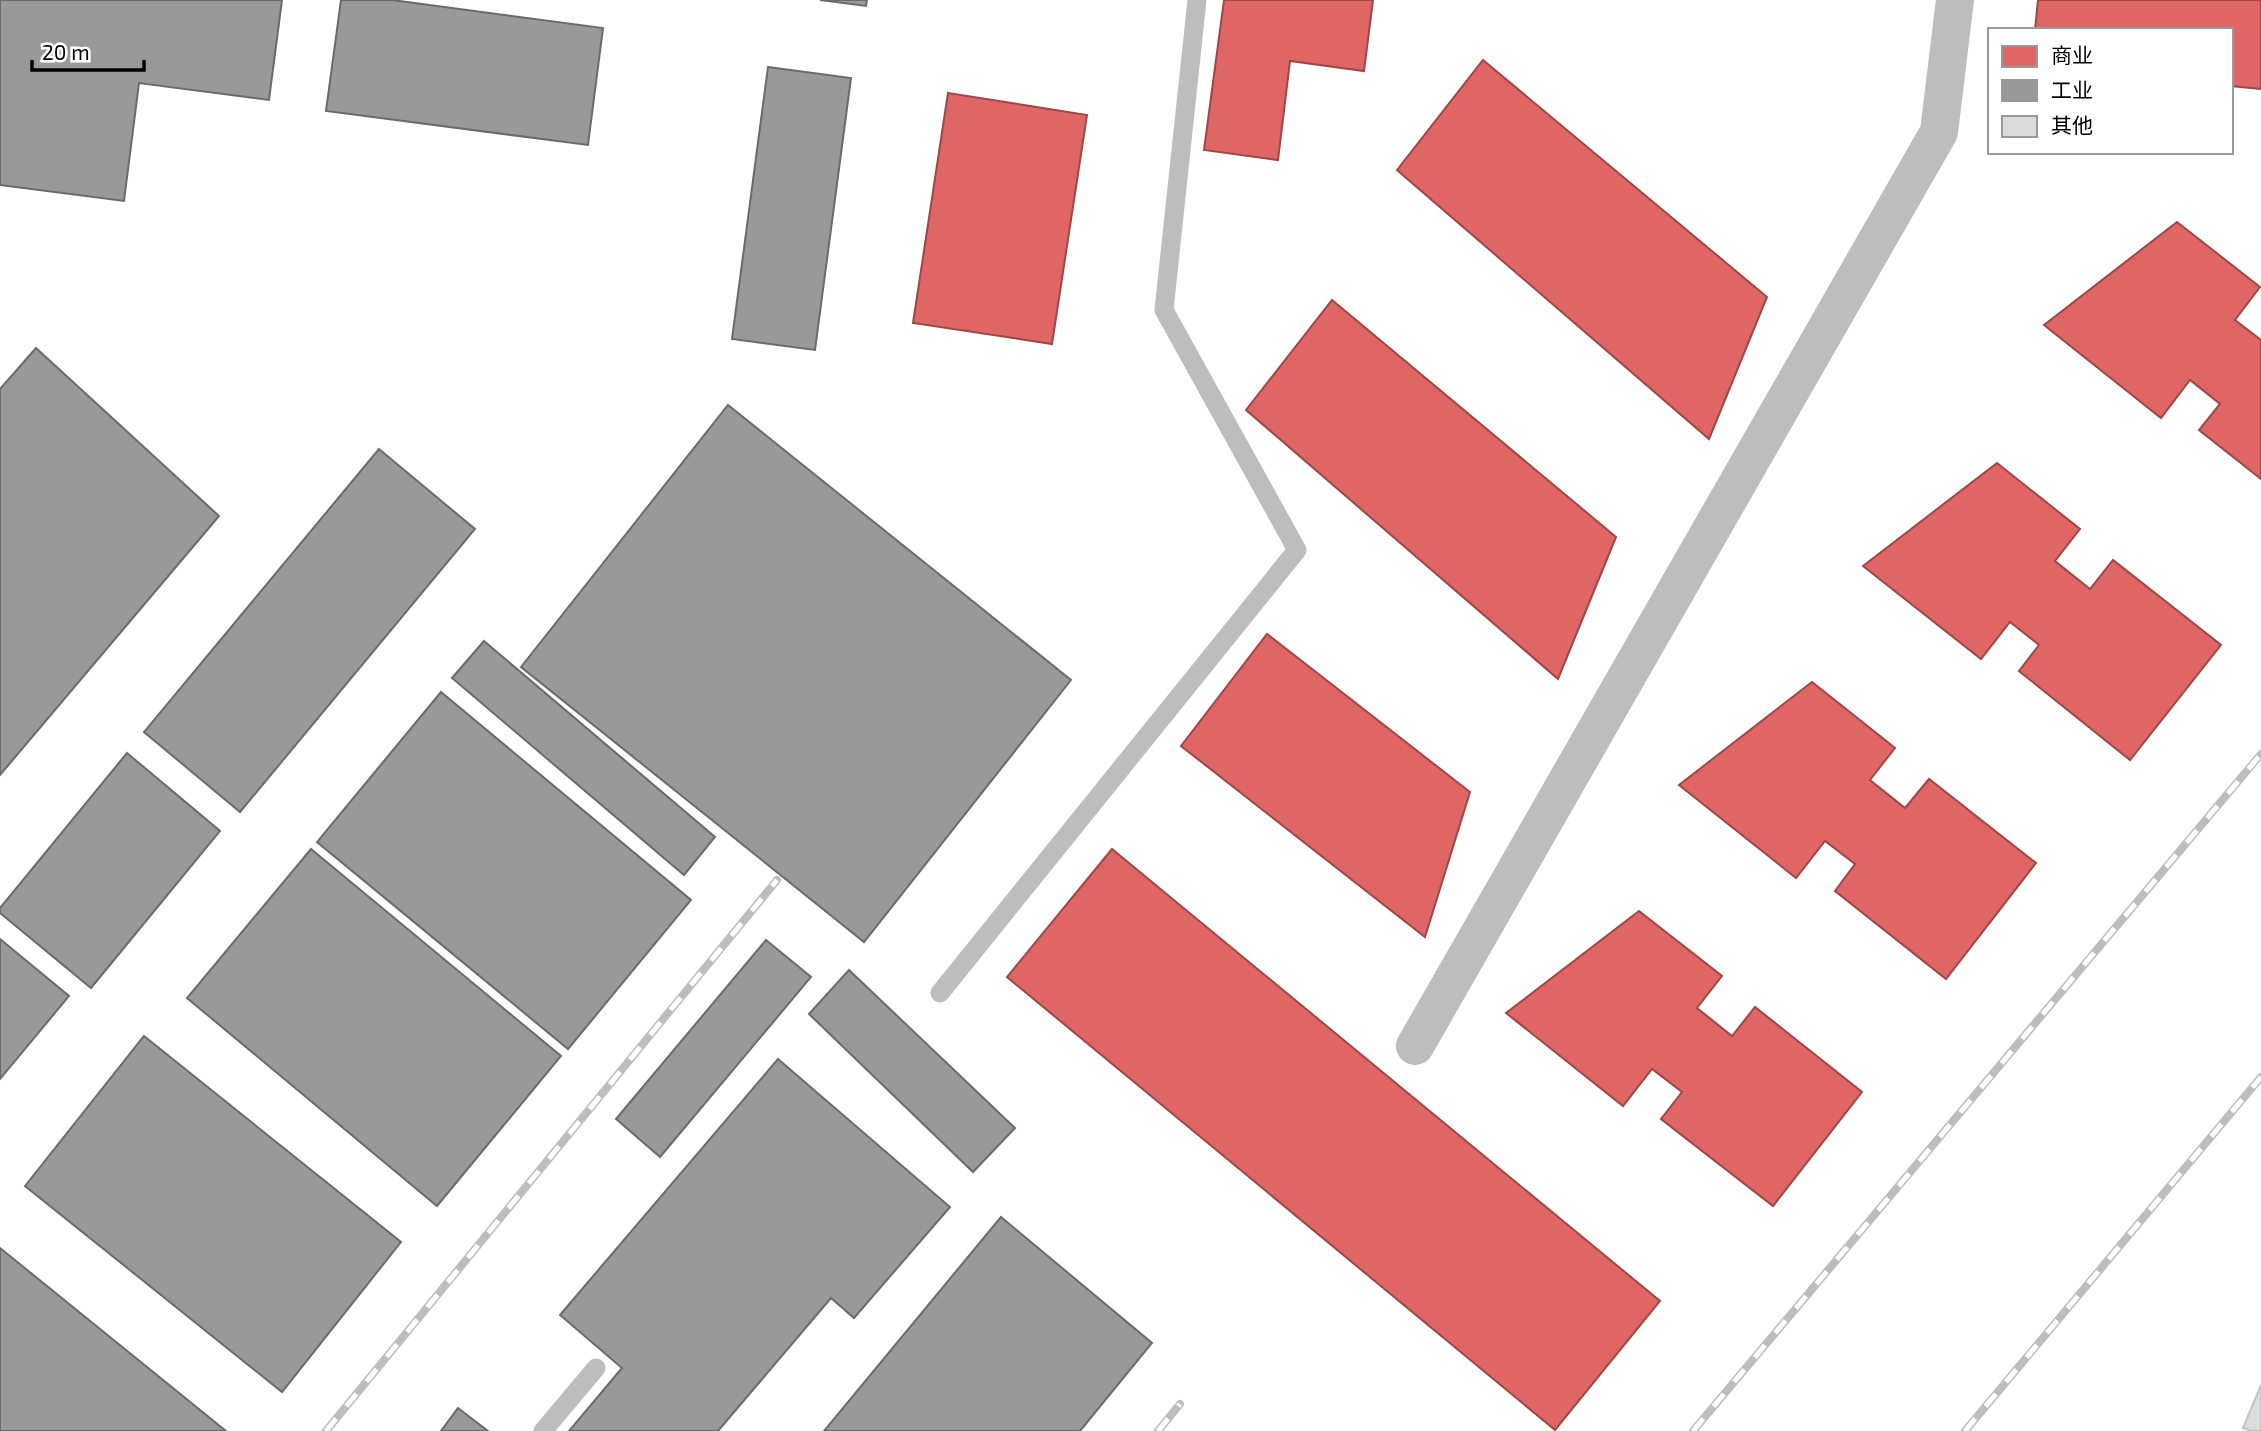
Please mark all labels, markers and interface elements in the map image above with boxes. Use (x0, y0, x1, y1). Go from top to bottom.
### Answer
scale bar (32, 28, 144, 72)
legend (1988, 28, 2233, 154)
text: 20 m (42, 39, 90, 64)
text: 商业 (2051, 42, 2093, 67)
text: 工业 (2051, 77, 2093, 102)
text: 其他 (2051, 112, 2093, 137)

